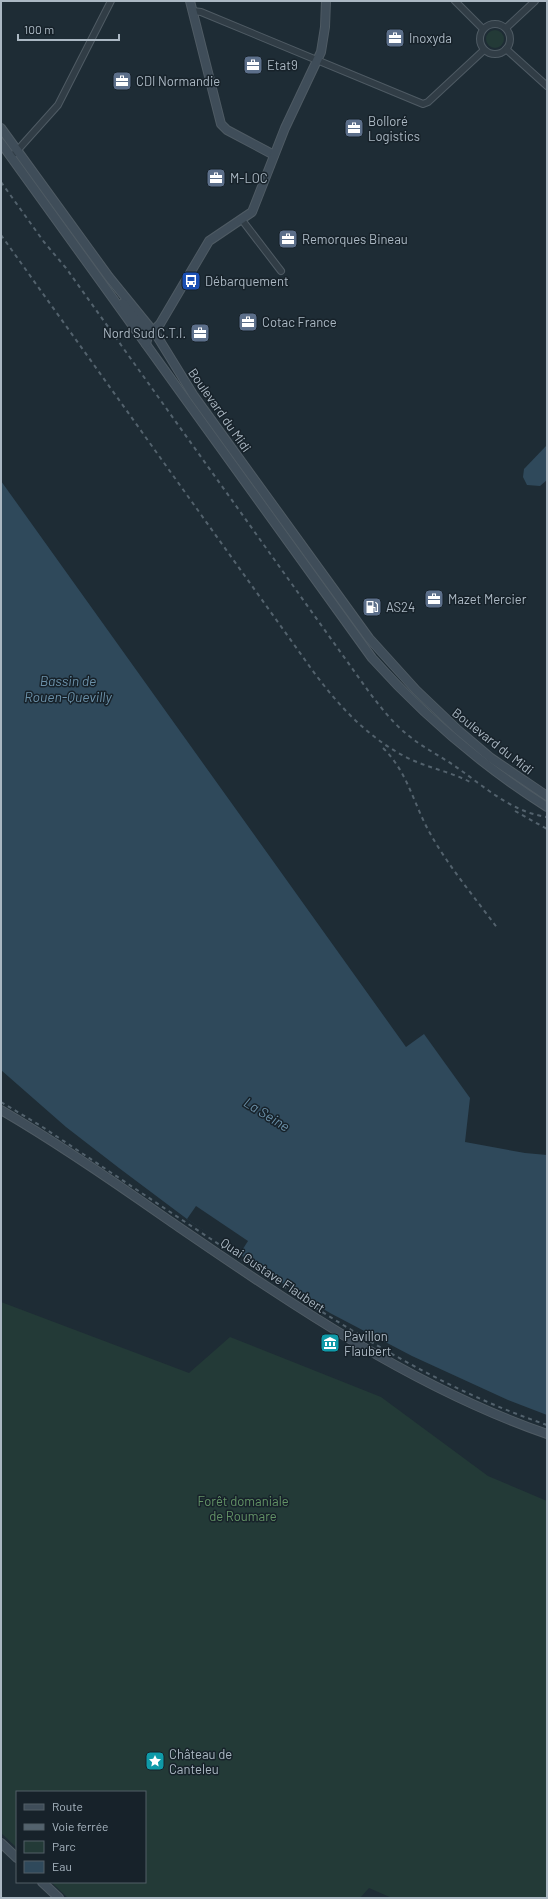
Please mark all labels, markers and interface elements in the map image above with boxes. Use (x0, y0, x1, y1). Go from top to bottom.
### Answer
scale bar (18, 16, 119, 42)
text: 100 m (24, 22, 54, 36)
office icon: Inoxyda (384, 27, 406, 49)
place label: Inoxyda (409, 30, 452, 46)
office icon: Etat9 (242, 54, 264, 76)
place label: Etat9 (267, 57, 298, 73)
office icon: CDI Normandie (111, 70, 133, 92)
place label: CDI Normandie (136, 73, 220, 89)
place label: Bolloré Logistics (368, 113, 420, 144)
office icon: Bolloré Logistics (343, 117, 365, 139)
office icon: M-LOC (205, 167, 227, 189)
place label: M-LOC (230, 170, 268, 186)
office icon: Remorques Bineau (277, 228, 299, 250)
place label: Remorques Bineau (302, 231, 408, 247)
bus stop icon: Débarquement (180, 270, 202, 292)
place label: Débarquement (205, 273, 289, 289)
office icon: Cotac France (237, 311, 259, 333)
place label: Cotac France (262, 314, 337, 330)
office icon: Nord Sud C.T.I. (189, 322, 211, 344)
place label: Nord Sud C.T.I. (103, 325, 186, 341)
street label: Boulevard du Midi (185, 365, 255, 455)
office icon: Mazet Mercier (423, 588, 445, 610)
place label: Mazet Mercier (448, 591, 527, 607)
fuel station icon: AS24 (361, 596, 383, 618)
place label: AS24 (386, 599, 415, 615)
water label: Bassin de Rouen-Quevilly (24, 672, 112, 705)
street label: Boulevard du Midi (449, 704, 537, 778)
water label: La Seine (241, 1093, 293, 1135)
street label: Quai Gustave Flaubert (218, 1234, 328, 1316)
place label: Pavillon Flaubert (344, 1328, 392, 1359)
museum icon: Pavillon Flaubert (319, 1332, 341, 1354)
park label: Forêt domaniale de Roumare (197, 1493, 289, 1524)
place label: Château de Canteleu (169, 1746, 232, 1777)
place icon: Château de Canteleu (144, 1750, 166, 1772)
legend (16, 1791, 146, 1883)
text: Route (52, 1799, 83, 1813)
text: Voie ferrée (52, 1819, 108, 1833)
text: Parc (52, 1839, 76, 1853)
text: Eau (52, 1859, 72, 1873)

